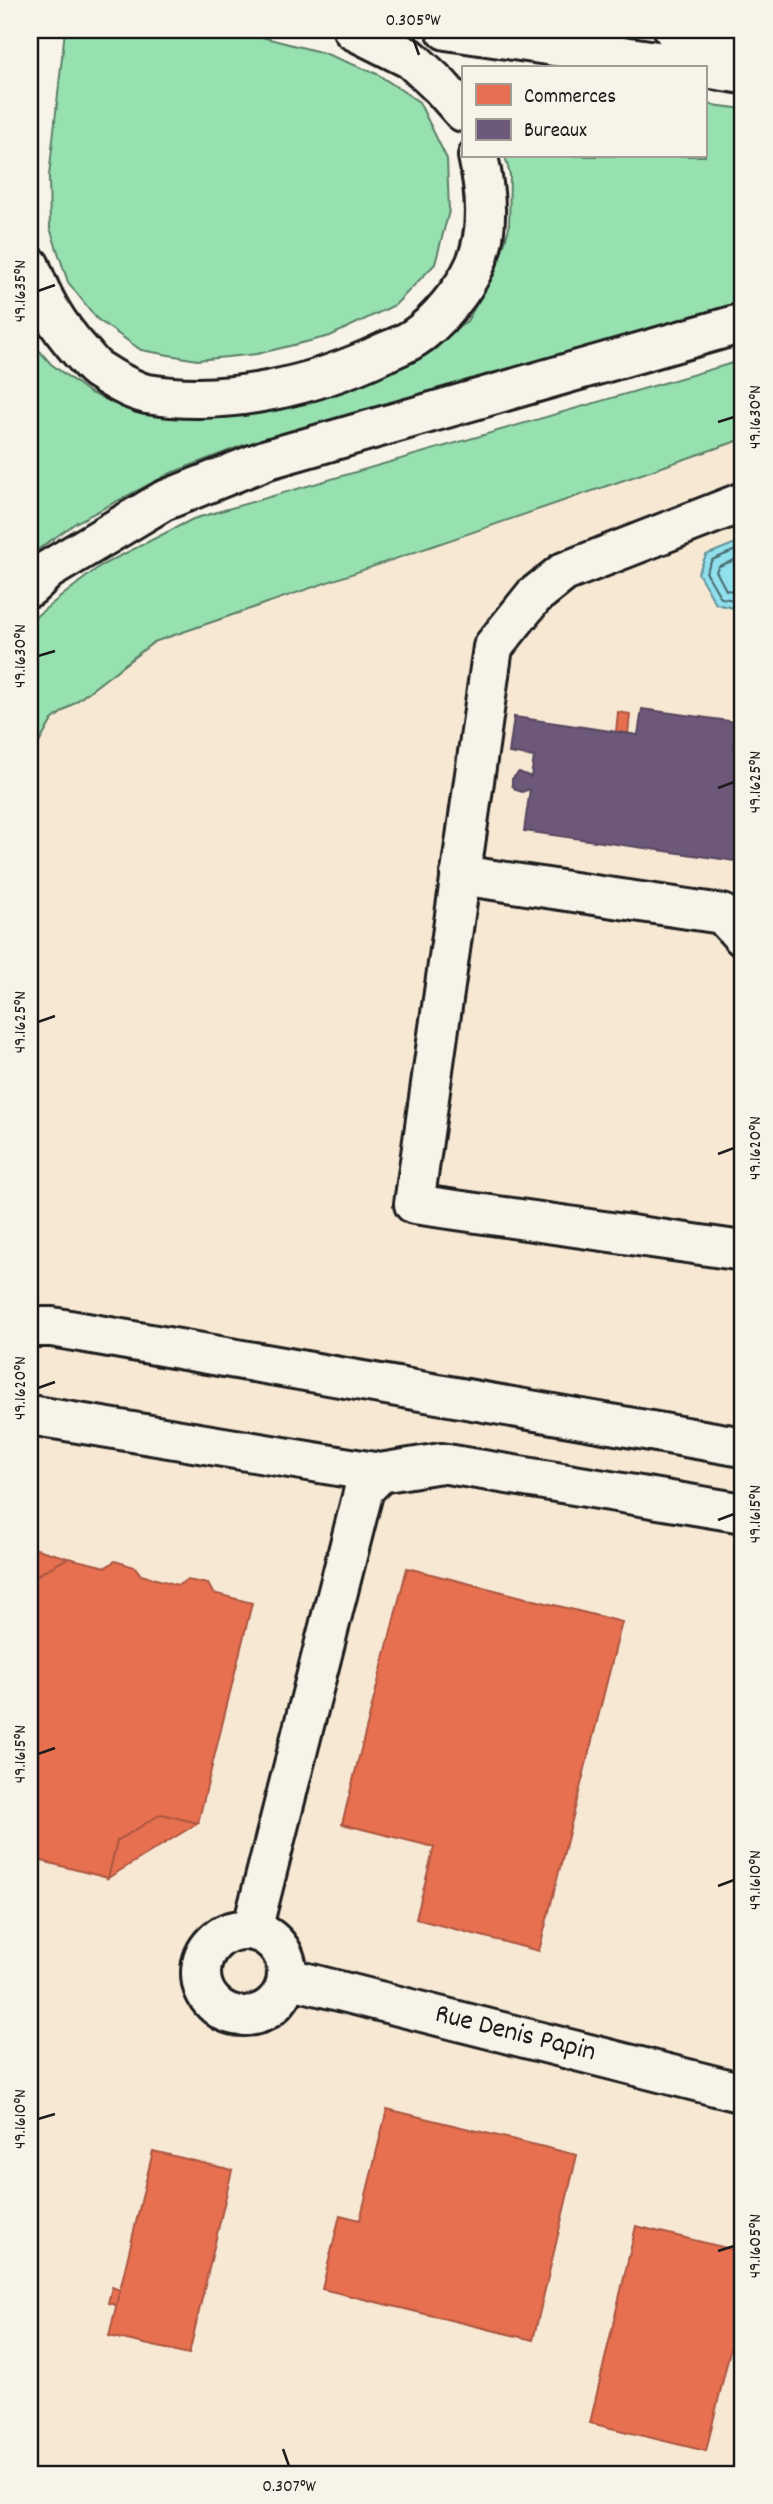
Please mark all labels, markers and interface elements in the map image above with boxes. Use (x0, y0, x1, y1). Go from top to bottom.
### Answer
text: 0.305°W (385, 9, 441, 34)
legend (462, 66, 706, 158)
text: Commerces (524, 83, 616, 113)
text: Bureaux (524, 117, 587, 147)
text: 49.1635°N (9, 260, 34, 322)
text: 49.1630°N (744, 385, 769, 449)
text: 49.1630°N (9, 624, 34, 688)
text: 49.1625°N (744, 751, 769, 813)
text: 49.1625°N (9, 991, 34, 1053)
text: 49.1620°N (744, 1116, 769, 1180)
text: 49.1620°N (9, 1356, 34, 1420)
text: 49.1615°N (744, 1485, 769, 1543)
text: 49.1615°N (9, 1725, 34, 1783)
text: 49.1610°N (744, 1850, 769, 1910)
street label: Rue Denis Papin (430, 1996, 600, 2074)
text: 49.1610°N (9, 2089, 34, 2149)
text: 49.1605°N (744, 2214, 769, 2278)
text: 0.307°W (262, 2475, 316, 2500)

